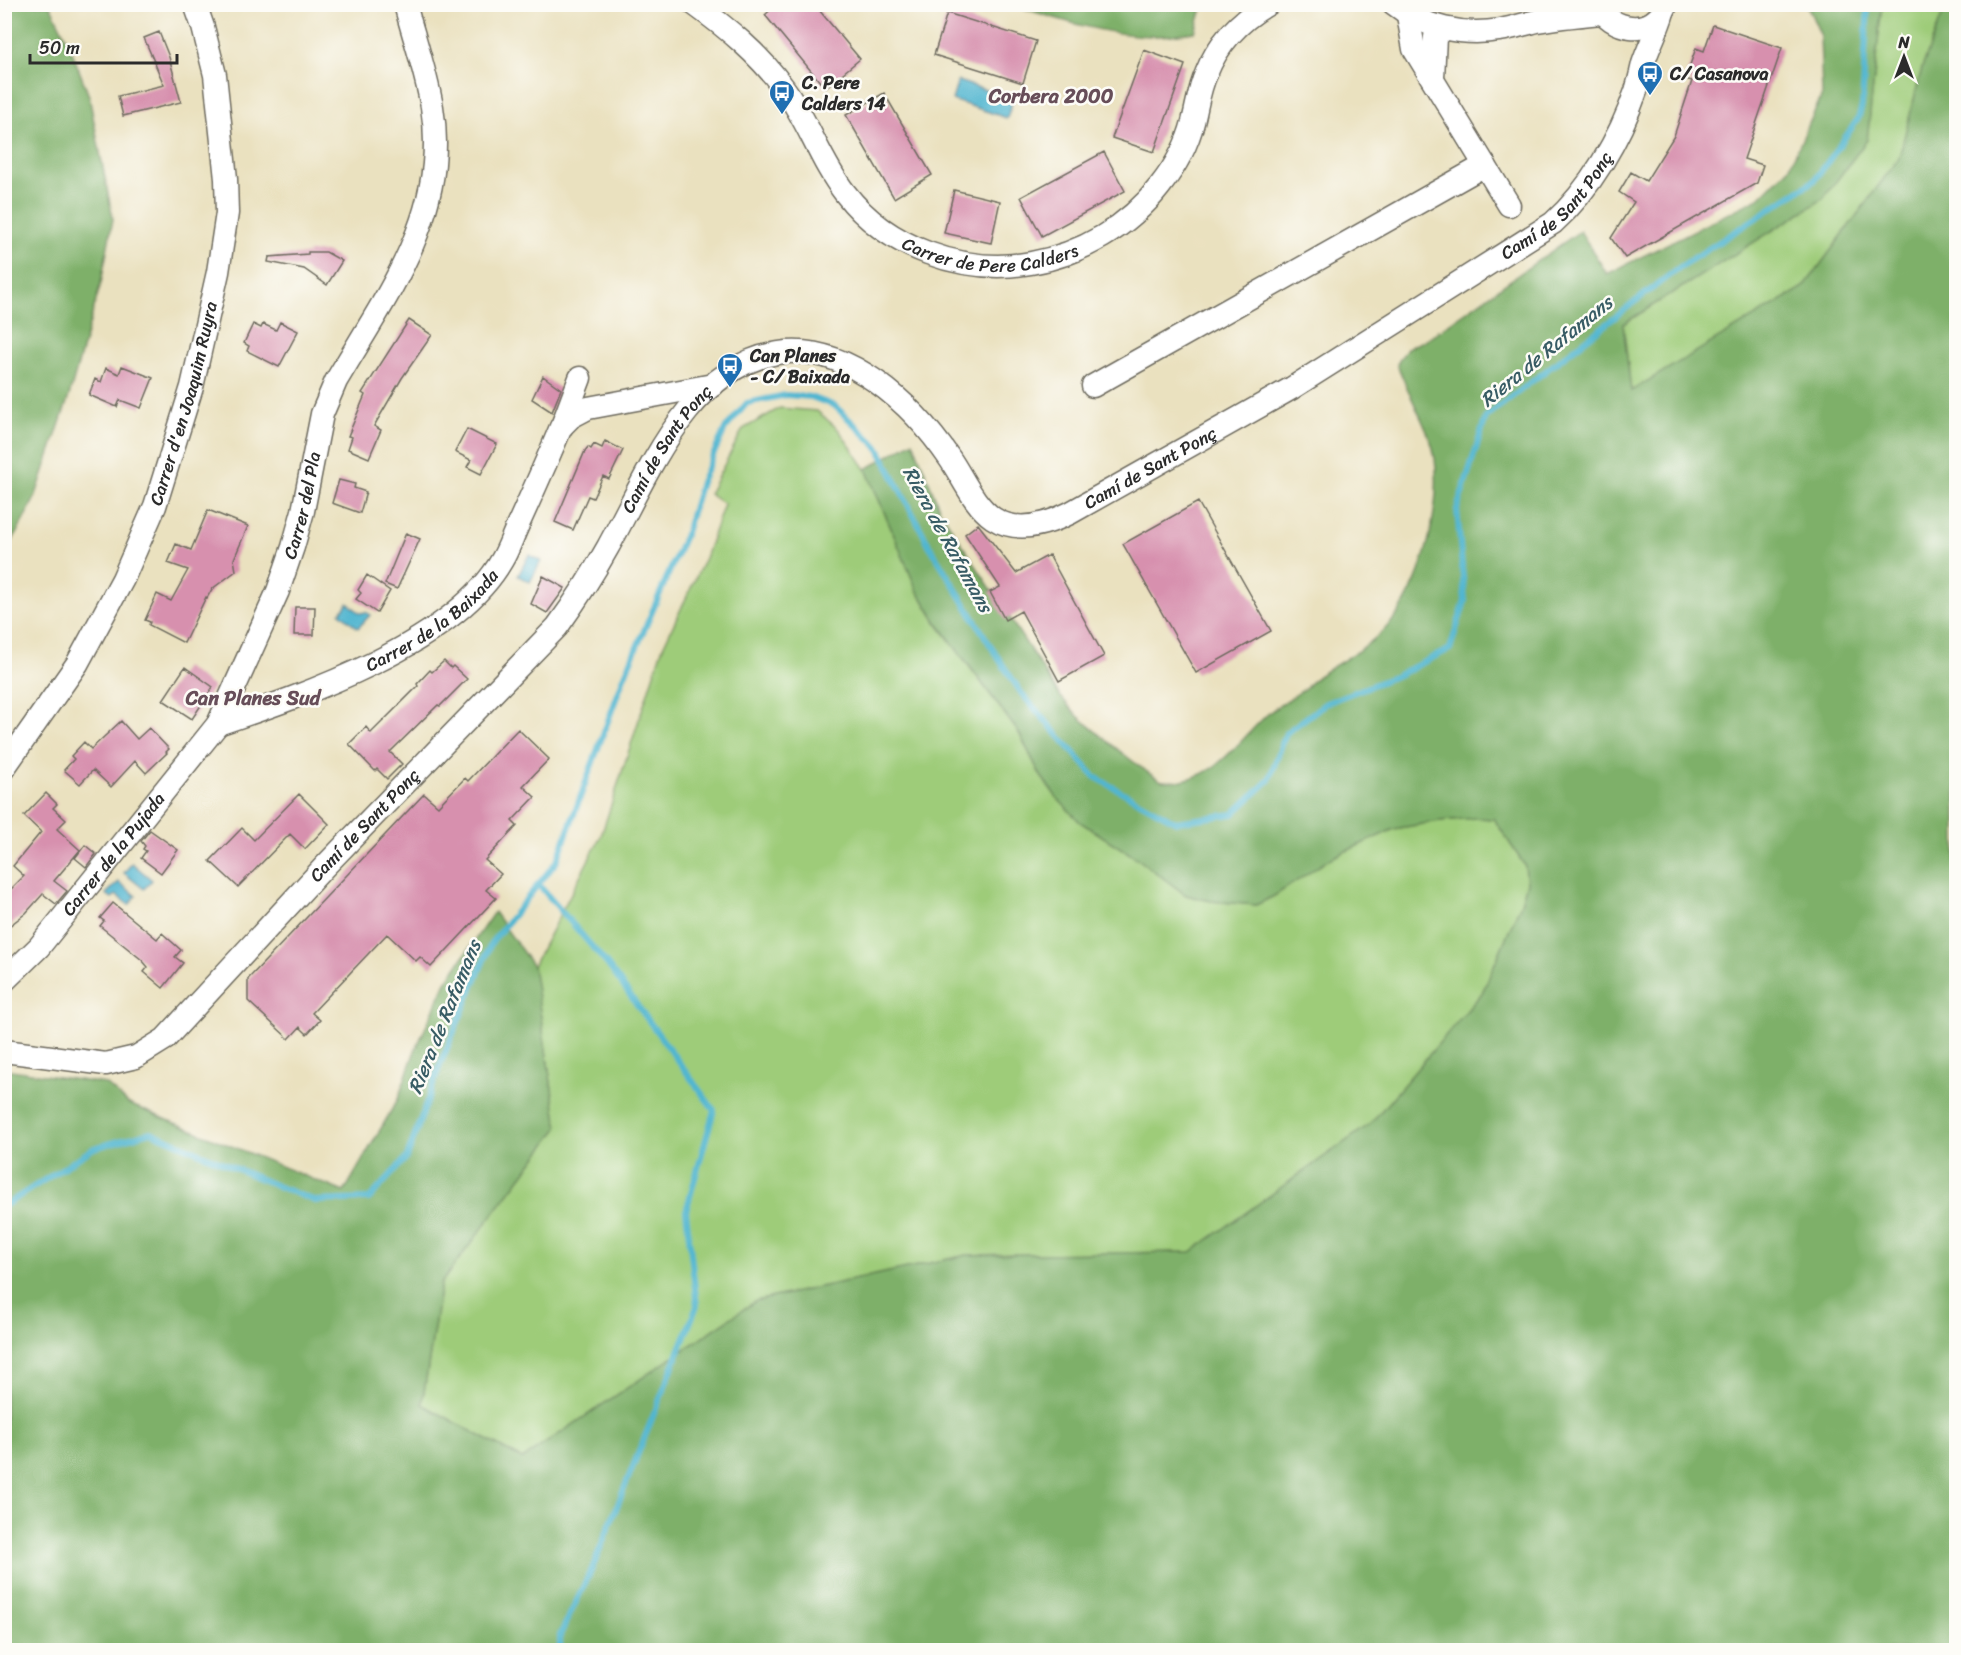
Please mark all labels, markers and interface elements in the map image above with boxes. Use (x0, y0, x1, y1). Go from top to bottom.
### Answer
scale bar (30, 27, 177, 65)
north arrow (1874, 27, 1934, 87)
text: N (1897, 28, 1910, 57)
text: 50 m (39, 32, 80, 64)
place label: C/ Casanova (1669, 58, 1768, 90)
bus stop icon: C/ Casanova (1635, 59, 1665, 97)
place label: C. Pere Calders 14 (801, 67, 886, 120)
bus stop icon: C. Pere Calders 14 (767, 78, 797, 116)
district label: Corbera 2000 (988, 79, 1114, 114)
street label: Camí de Sant Ponç (1494, 145, 1621, 268)
street label: Carrer de Pere Calders (896, 228, 1084, 282)
water label: Riera de Rafamans (1472, 285, 1623, 416)
street label: Carrer d'en Joaquim Ruyra (140, 298, 227, 510)
place label: Can Planes - C/ Baixada (749, 340, 850, 393)
bus stop icon: Can Planes - C/ Baixada (715, 351, 745, 389)
street label: Camí de Sant Ponç (613, 377, 720, 519)
street label: Camí de Sant Ponç (1078, 418, 1223, 518)
street label: Carrer del Pla (274, 449, 330, 563)
water label: Riera de Rafamans (893, 460, 1004, 621)
street label: Carrer de la Baixada (360, 561, 508, 681)
district label: Can Planes Sud (185, 681, 322, 716)
street label: Camí de Sant Ponç (301, 761, 428, 890)
street label: Carrer de la Pujada (54, 785, 174, 923)
water label: Riera de Rafamans (398, 933, 492, 1099)

